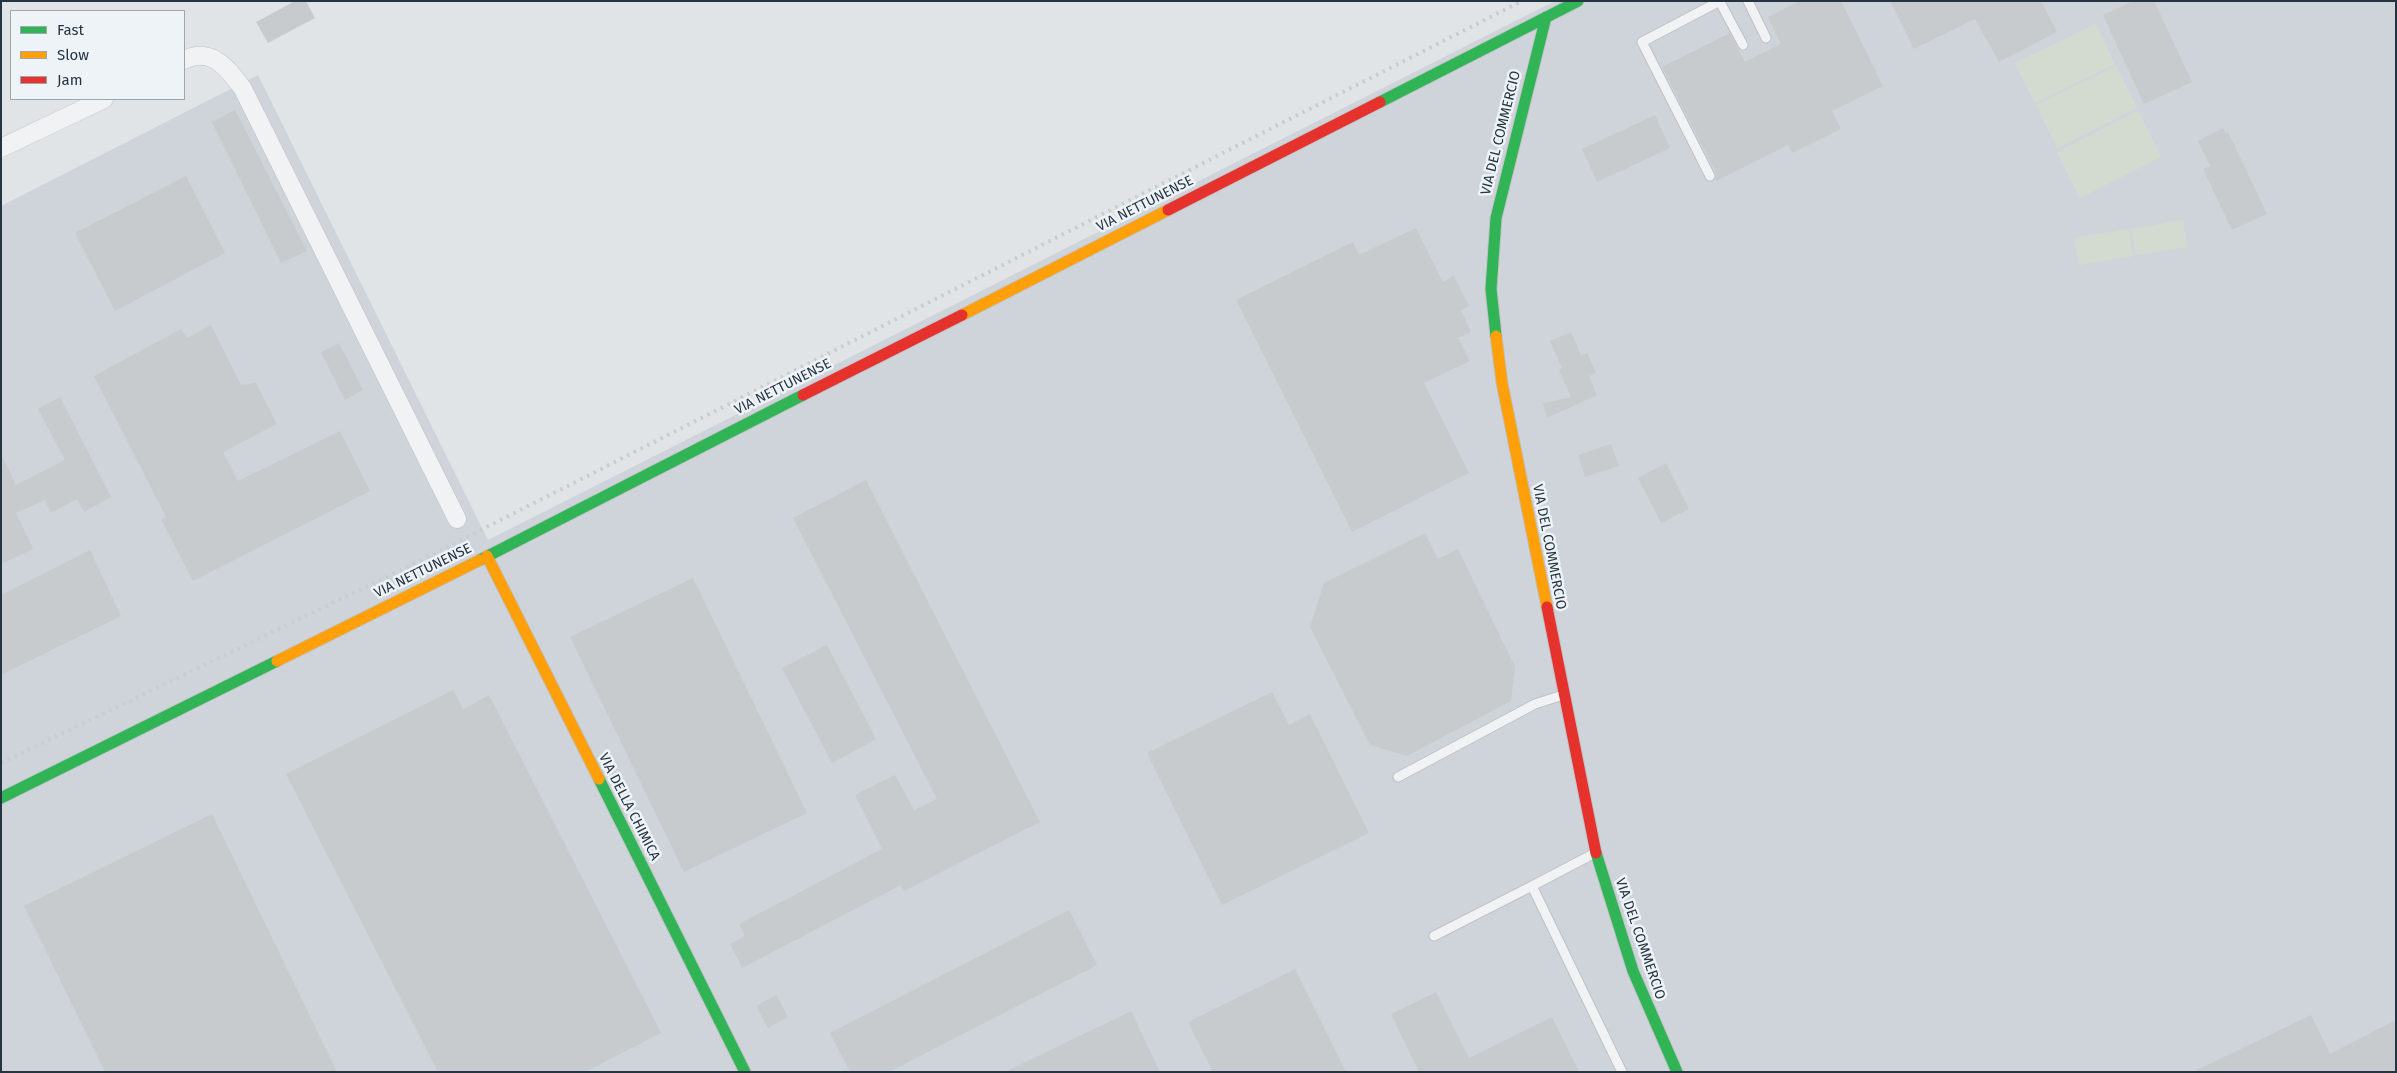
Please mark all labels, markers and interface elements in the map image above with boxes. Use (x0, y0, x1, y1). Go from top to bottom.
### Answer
legend (10, 10, 185, 100)
text: Fast (57, 21, 84, 39)
text: Slow (57, 46, 89, 64)
street label: VIA DEL COMMERCIO (1477, 69, 1525, 197)
text: Jam (57, 71, 83, 89)
street label: VIA NETTUNENSE (1094, 172, 1196, 236)
street label: VIA NETTUNENSE (732, 355, 834, 419)
street label: VIA DEL COMMERCIO (1529, 483, 1569, 611)
street label: VIA NETTUNENSE (372, 540, 474, 602)
street label: VIA DELLA CHIMICA (595, 751, 663, 863)
street label: VIA DEL COMMERCIO (1611, 876, 1669, 1002)

